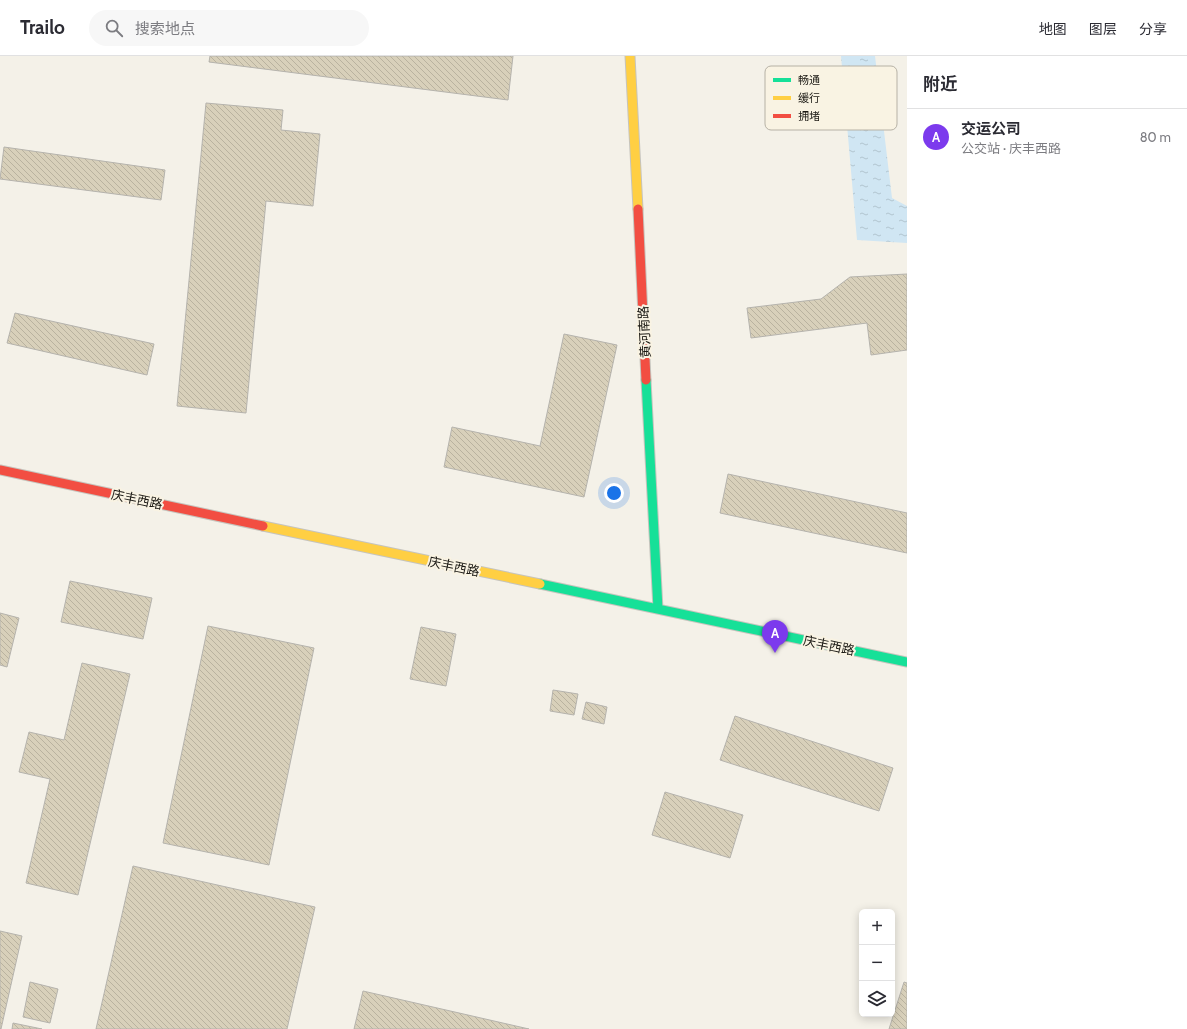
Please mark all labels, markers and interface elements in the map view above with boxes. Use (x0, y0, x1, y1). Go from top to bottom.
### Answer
search box (89, 10, 369, 46)
text: Trailo (20, 16, 65, 39)
icon: search (103, 17, 125, 39)
text: 搜索地点 (135, 20, 195, 38)
text: 地图 (1039, 20, 1067, 38)
text: 图层 (1089, 20, 1117, 38)
text: 分享 (1139, 20, 1167, 38)
legend (765, 66, 897, 130)
text: 畅通 (798, 73, 820, 87)
text: 附近 (923, 74, 957, 94)
text: 缓行 (798, 91, 820, 105)
text: 拥堵 (798, 109, 820, 123)
text: 交运公司 (961, 120, 1021, 138)
text: A (932, 129, 940, 145)
text: 80 m (1140, 129, 1171, 145)
text: 公交站 · 庆丰西路 (961, 140, 1061, 156)
street label: 黄河南路 (635, 306, 653, 358)
your location (604, 483, 624, 503)
street label: 庆丰西路 (110, 486, 164, 512)
street label: 庆丰西路 (427, 553, 481, 579)
pin: A (762, 620, 788, 653)
street label: 庆丰西路 (802, 632, 856, 658)
map controls (859, 909, 895, 1017)
button: + (859, 909, 895, 945)
button: − (859, 945, 895, 981)
button: layers (859, 981, 895, 1017)

